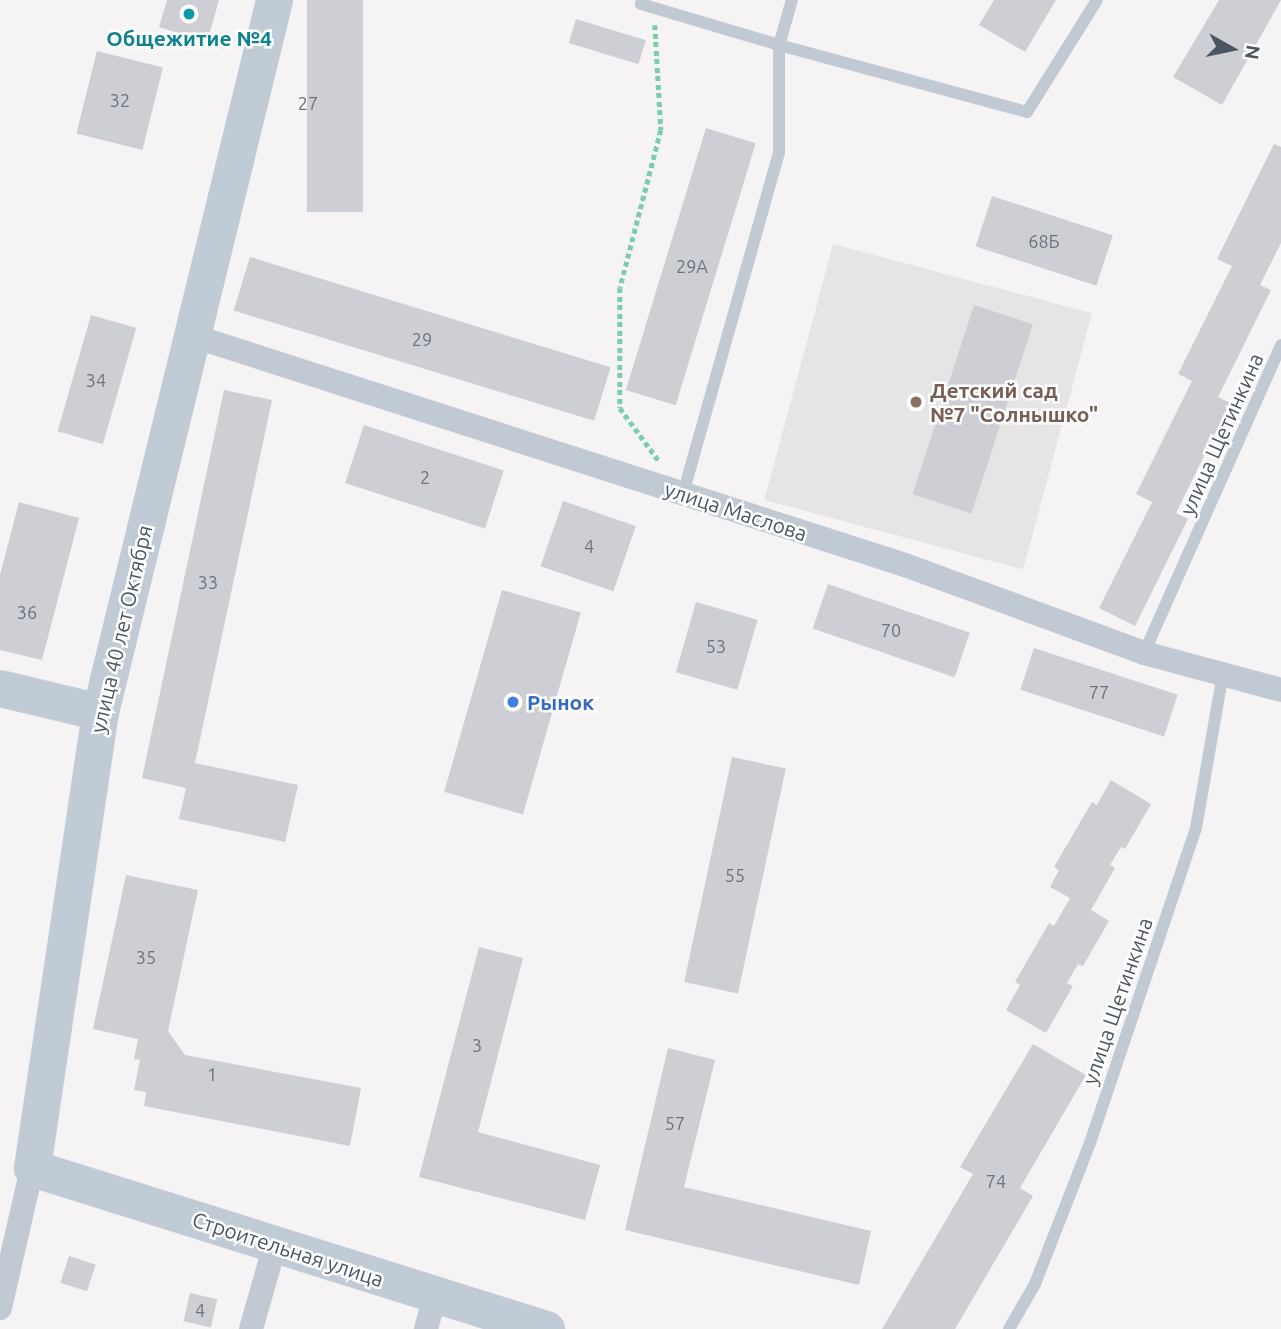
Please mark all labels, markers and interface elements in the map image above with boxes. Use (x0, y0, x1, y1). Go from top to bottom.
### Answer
marker: Общежитие №4 (181, 6, 197, 22)
north arrow (1197, 14, 1267, 84)
place label: Общежитие №4 (106, 25, 272, 51)
text: N (1241, 44, 1265, 61)
house number: 32 (110, 89, 130, 111)
house number: 27 (298, 92, 318, 114)
house number: 68Б (1028, 230, 1060, 252)
house number: 29А (676, 255, 708, 277)
house number: 29 (412, 328, 432, 350)
street label: улица Щетинкина (1174, 349, 1268, 519)
house number: 34 (86, 369, 106, 391)
place label: Детский сад №7 "Солнышко" (930, 377, 1098, 427)
marker: Детский сад №7 "Солнышко" (908, 394, 924, 410)
house number: 2 (420, 466, 430, 488)
street label: улица Маслова (662, 476, 810, 546)
street label: улица 40 лет Октября (85, 523, 157, 735)
house number: 4 (584, 535, 594, 557)
house number: 33 (198, 571, 218, 593)
house number: 36 (17, 601, 37, 623)
house number: 70 (881, 619, 901, 641)
house number: 53 (706, 635, 726, 657)
house number: 77 (1089, 681, 1109, 703)
place label: Рынок (527, 689, 594, 715)
marker: Рынок (505, 694, 521, 710)
house number: 55 (725, 864, 745, 886)
street label: улица Щетинкина (1077, 914, 1157, 1088)
house number: 35 (136, 946, 156, 968)
house number: 3 (472, 1034, 482, 1056)
house number: 1 (207, 1063, 217, 1085)
house number: 57 (665, 1112, 685, 1134)
house number: 74 (986, 1170, 1006, 1192)
street label: Строительная улица (189, 1206, 387, 1292)
house number: 4 (195, 1299, 205, 1321)

